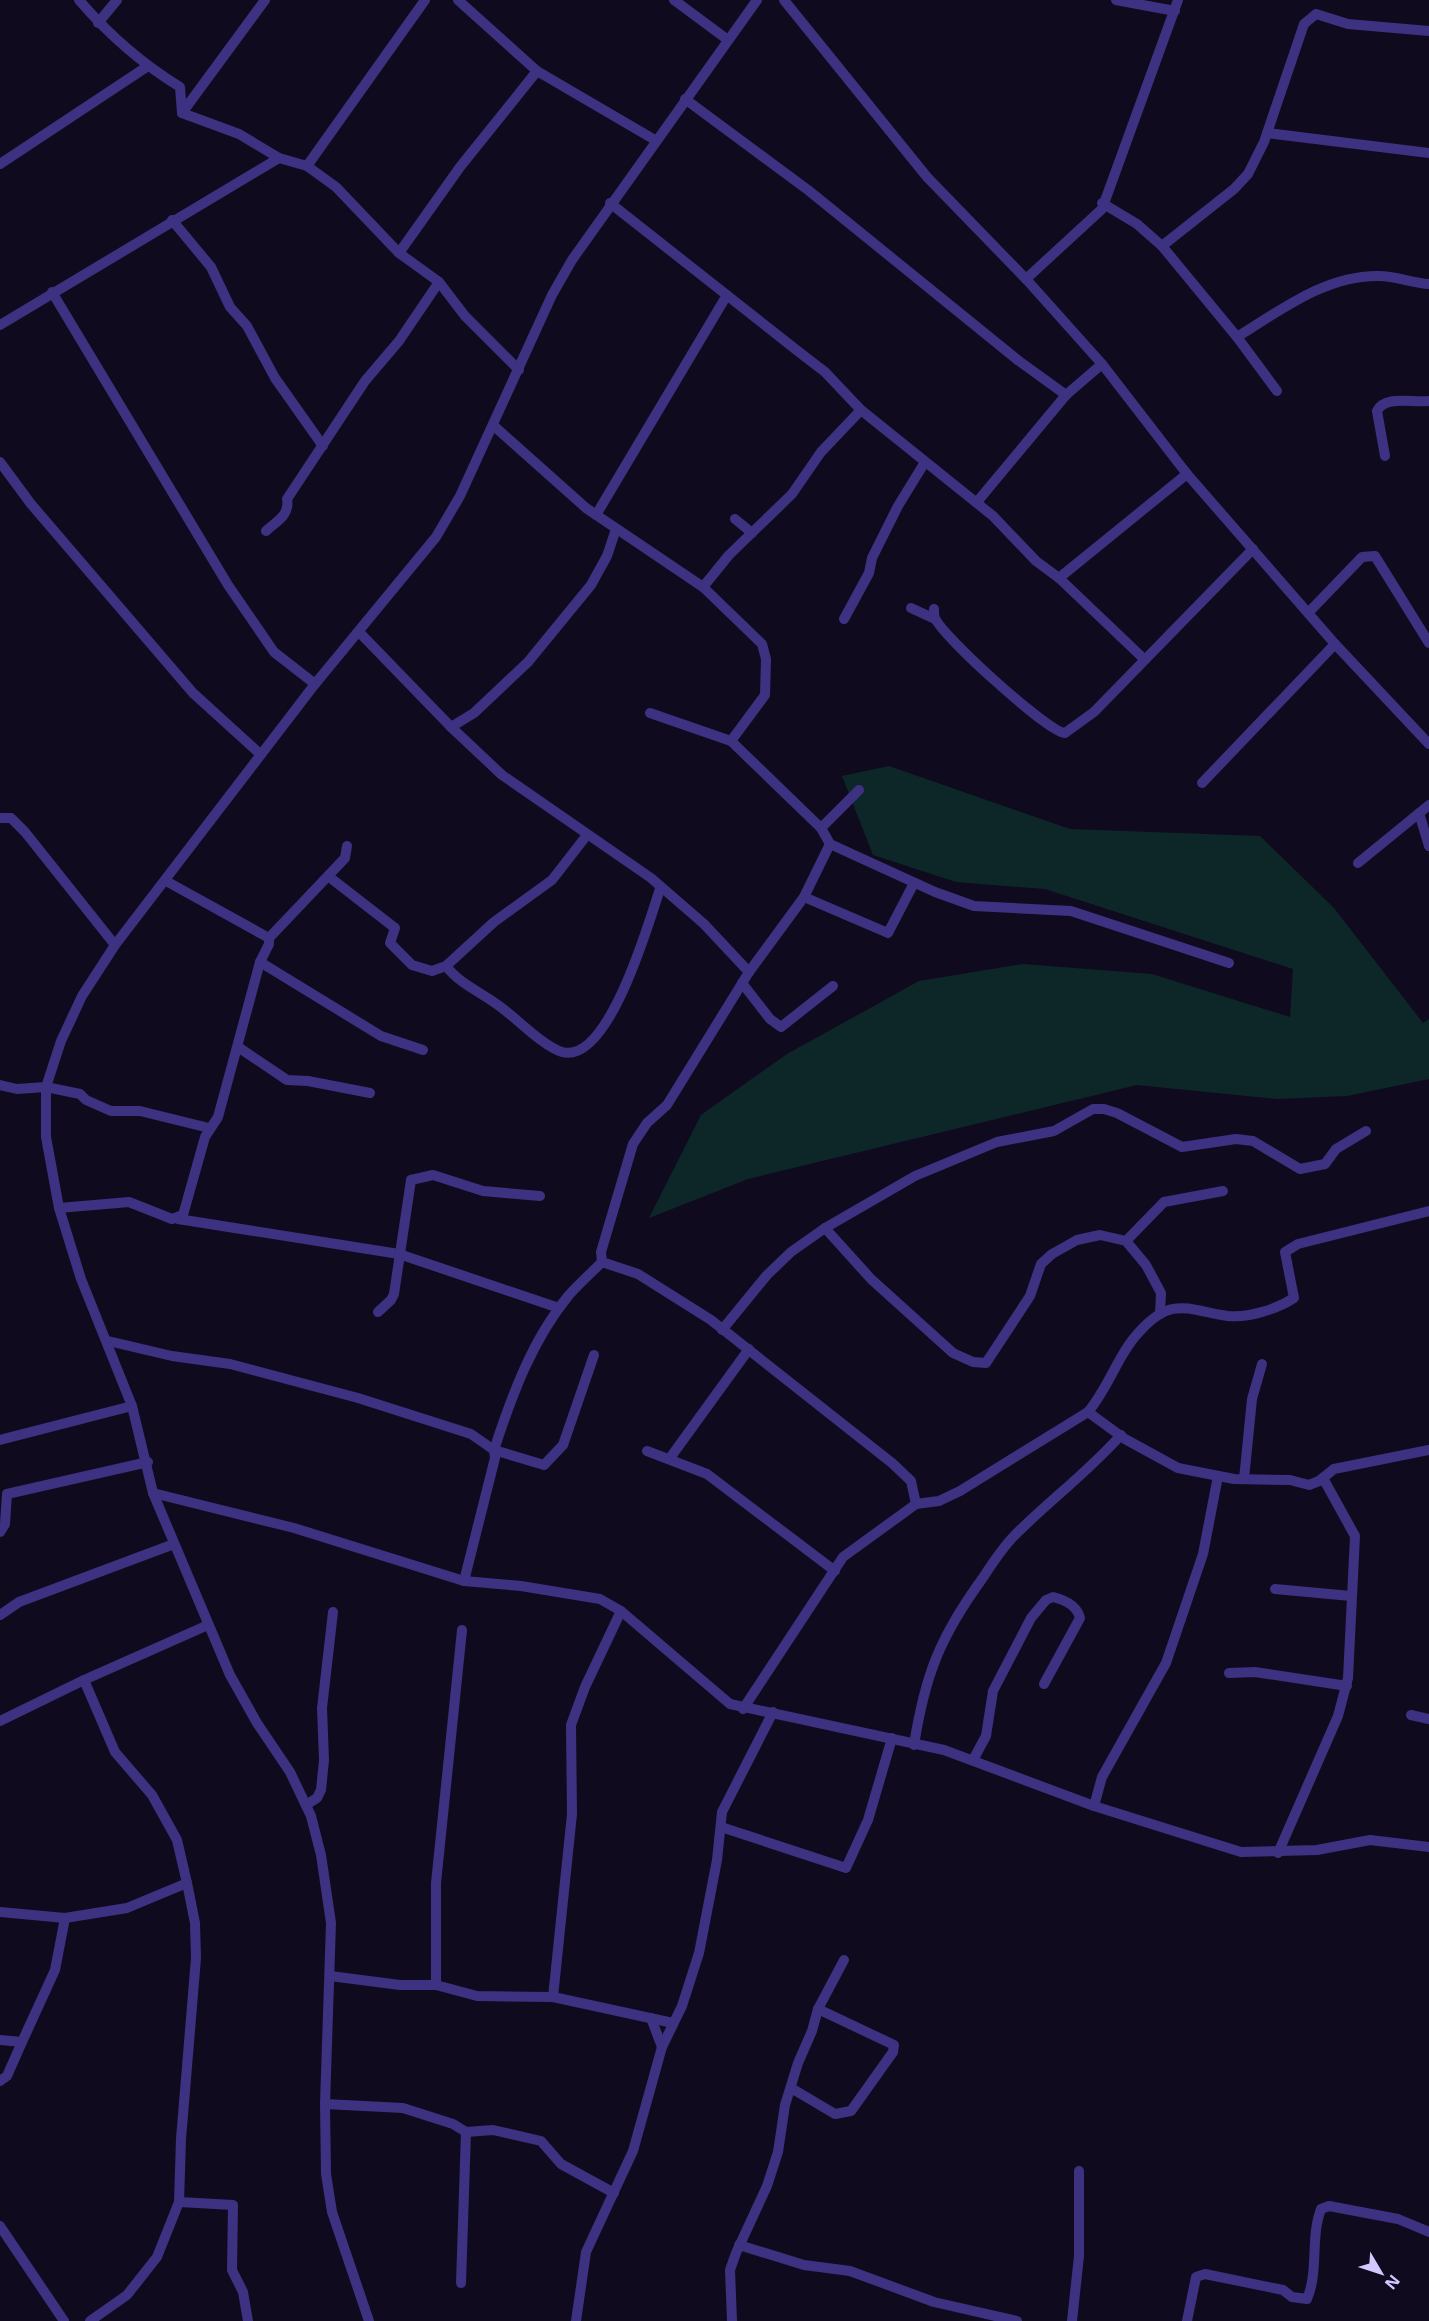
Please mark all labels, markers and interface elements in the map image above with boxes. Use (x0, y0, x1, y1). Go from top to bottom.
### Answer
north arrow (1351, 2243, 1411, 2303)
text: N (1380, 2270, 1405, 2294)

